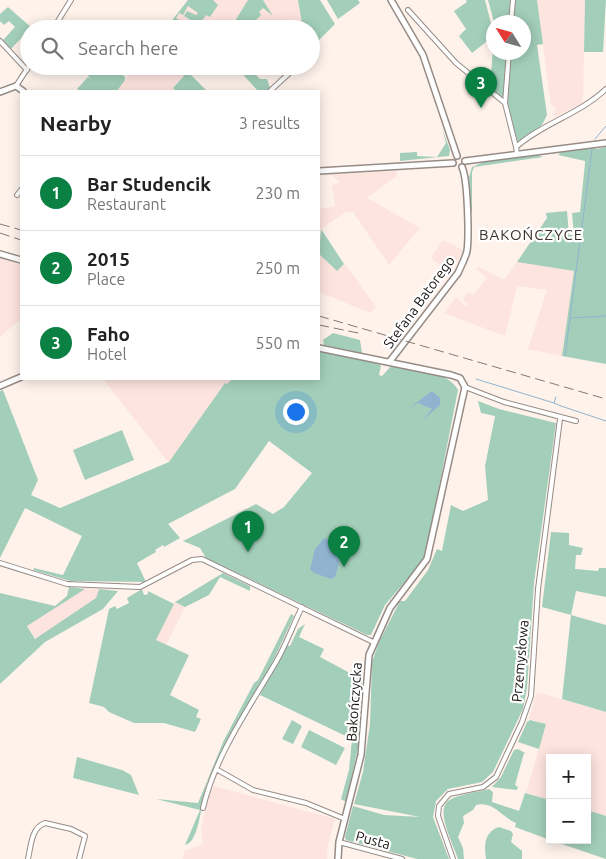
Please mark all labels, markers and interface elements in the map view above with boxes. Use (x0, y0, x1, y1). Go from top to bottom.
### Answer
north arrow (486, 15, 531, 60)
search box (20, 20, 320, 75)
icon: search (38, 34, 66, 62)
text: Search here (78, 37, 178, 59)
pin: 3 (465, 67, 497, 108)
text: Nearby (40, 111, 111, 135)
text: 3 results (239, 114, 300, 132)
text: Bar Studencik (87, 173, 211, 195)
text: 1 (51, 184, 61, 202)
text: 230 m (255, 184, 300, 202)
text: Restaurant (87, 195, 166, 213)
district label: BAKOŃCZYCE (479, 226, 583, 243)
text: 2015 (87, 248, 130, 270)
street label: Stefana Batorego (380, 253, 458, 351)
text: 2 (51, 259, 61, 277)
text: 250 m (255, 259, 300, 277)
text: Place (87, 270, 125, 288)
text: Faho (87, 323, 130, 345)
text: 3 (51, 334, 61, 352)
text: 550 m (255, 334, 300, 352)
text: Hotel (87, 345, 127, 363)
your location (283, 399, 309, 425)
pin: 1 (232, 511, 264, 552)
pin: 2 (328, 526, 360, 567)
street label: Przemysłowa (508, 619, 532, 703)
street label: Bakończycka (343, 662, 365, 742)
map controls (546, 754, 591, 844)
button: + (546, 754, 591, 799)
button: − (546, 799, 591, 844)
street label: Pusta (354, 828, 392, 852)

